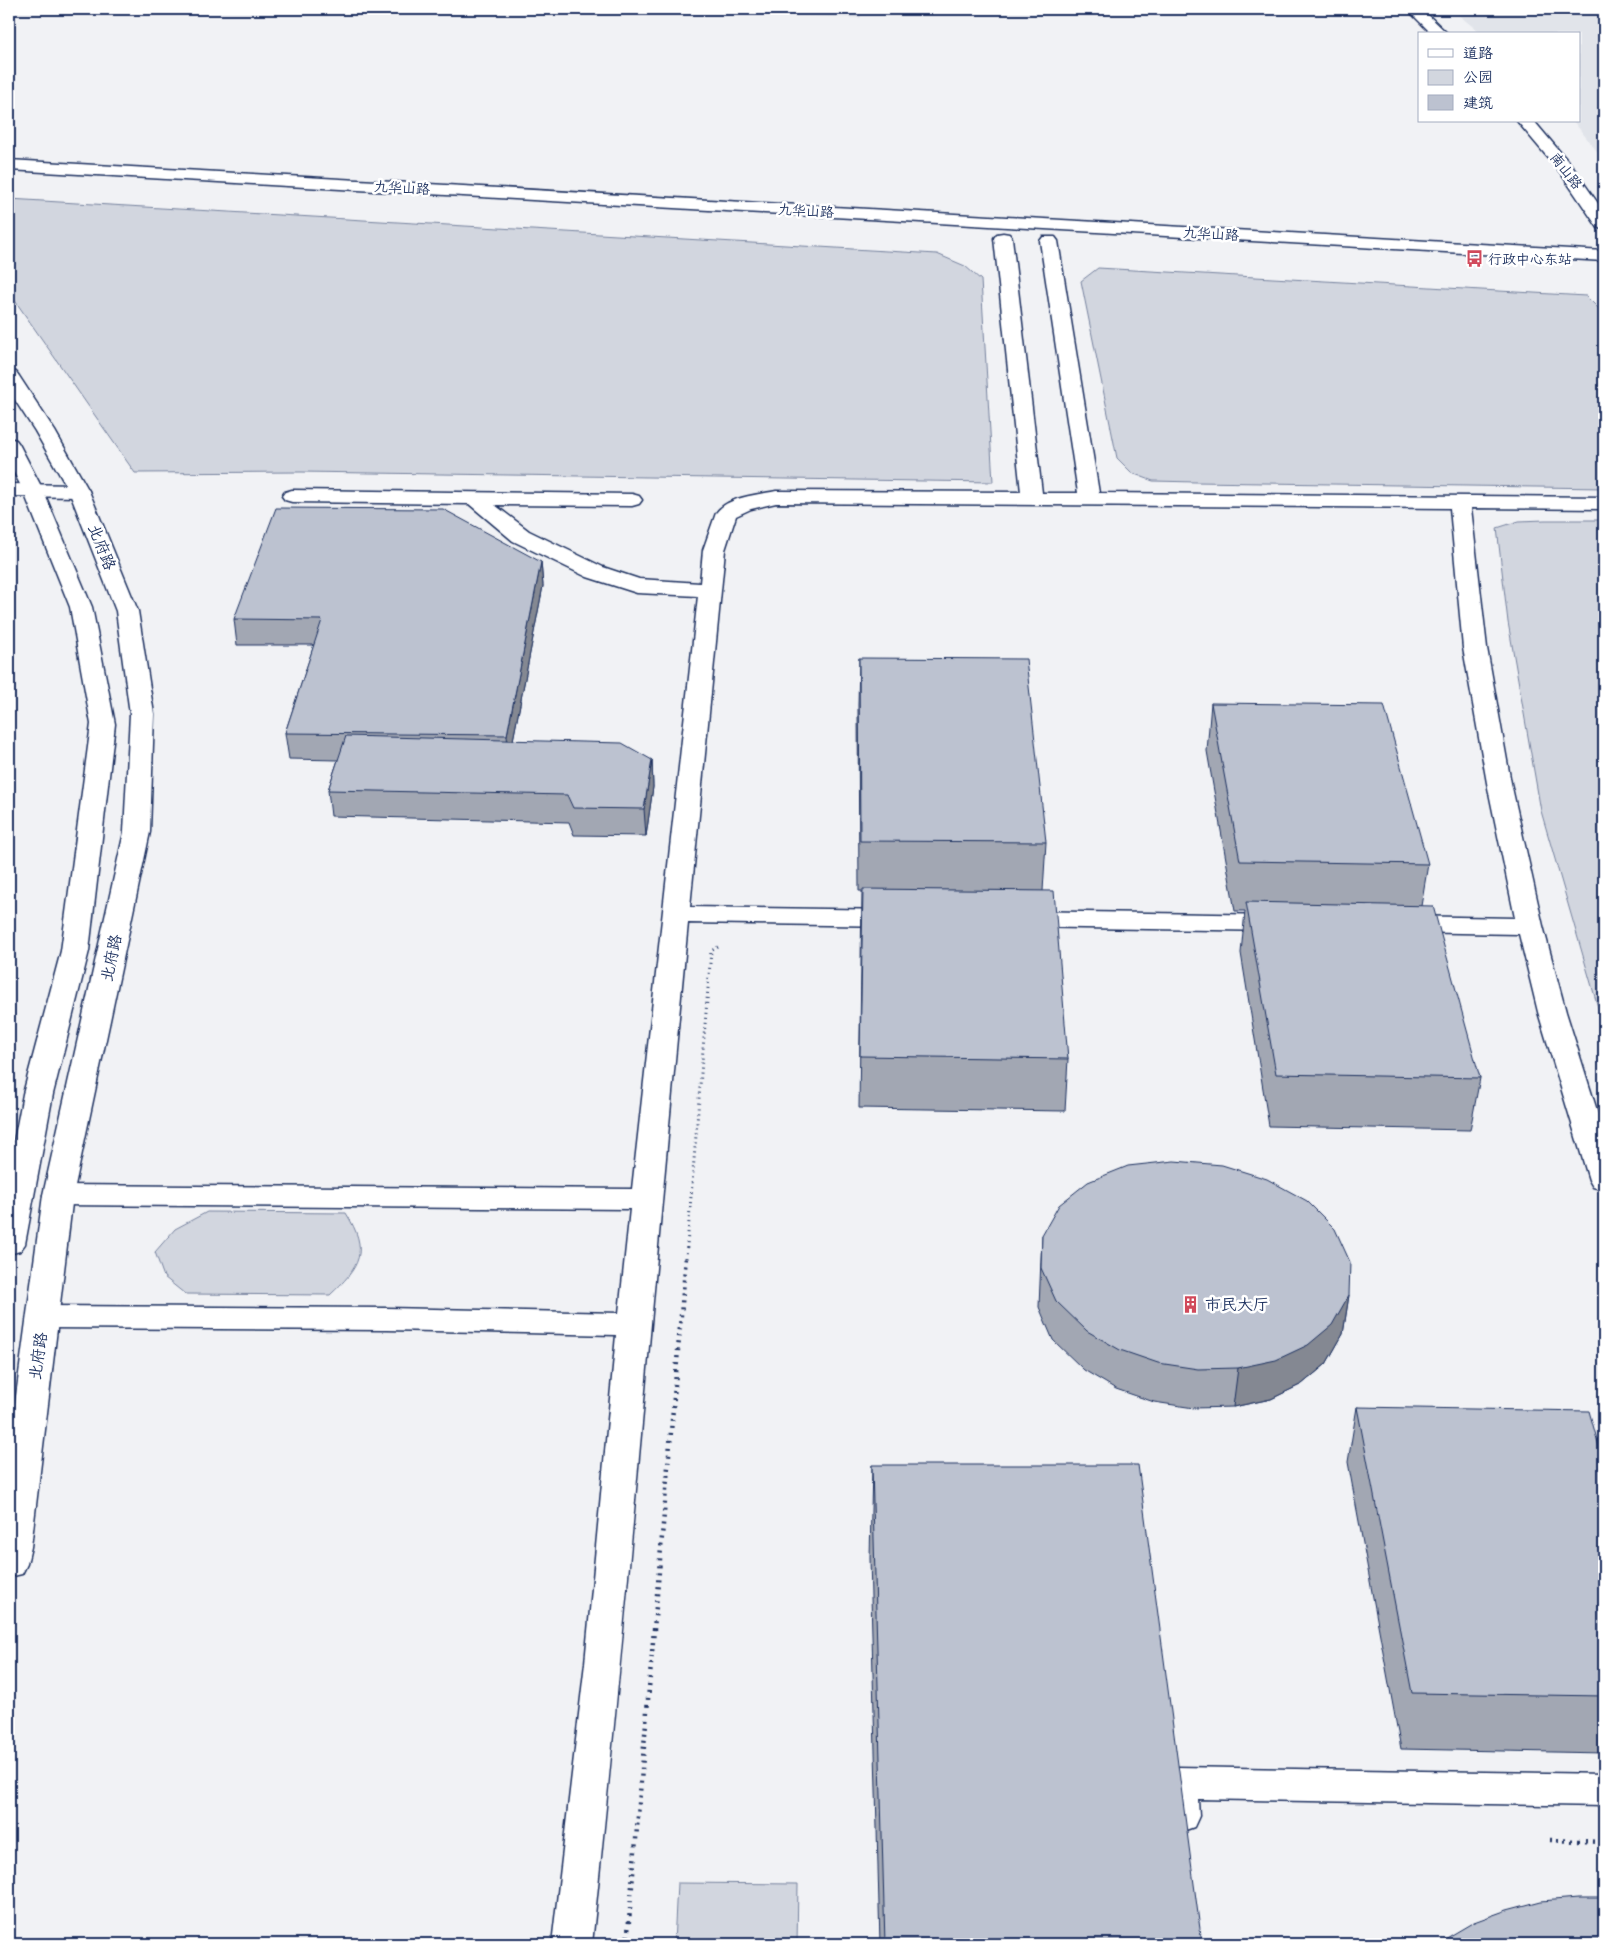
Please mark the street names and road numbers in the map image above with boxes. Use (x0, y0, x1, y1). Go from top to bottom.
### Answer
street label: 南山路 (1543, 147, 1589, 195)
street label: 九华山路 (373, 174, 431, 202)
street label: 九华山路 (777, 197, 835, 225)
street label: 九华山路 (1182, 220, 1240, 248)
street label: 北府路 (80, 519, 124, 575)
street label: 北府路 (92, 932, 130, 984)
street label: 北府路 (20, 1330, 56, 1382)

